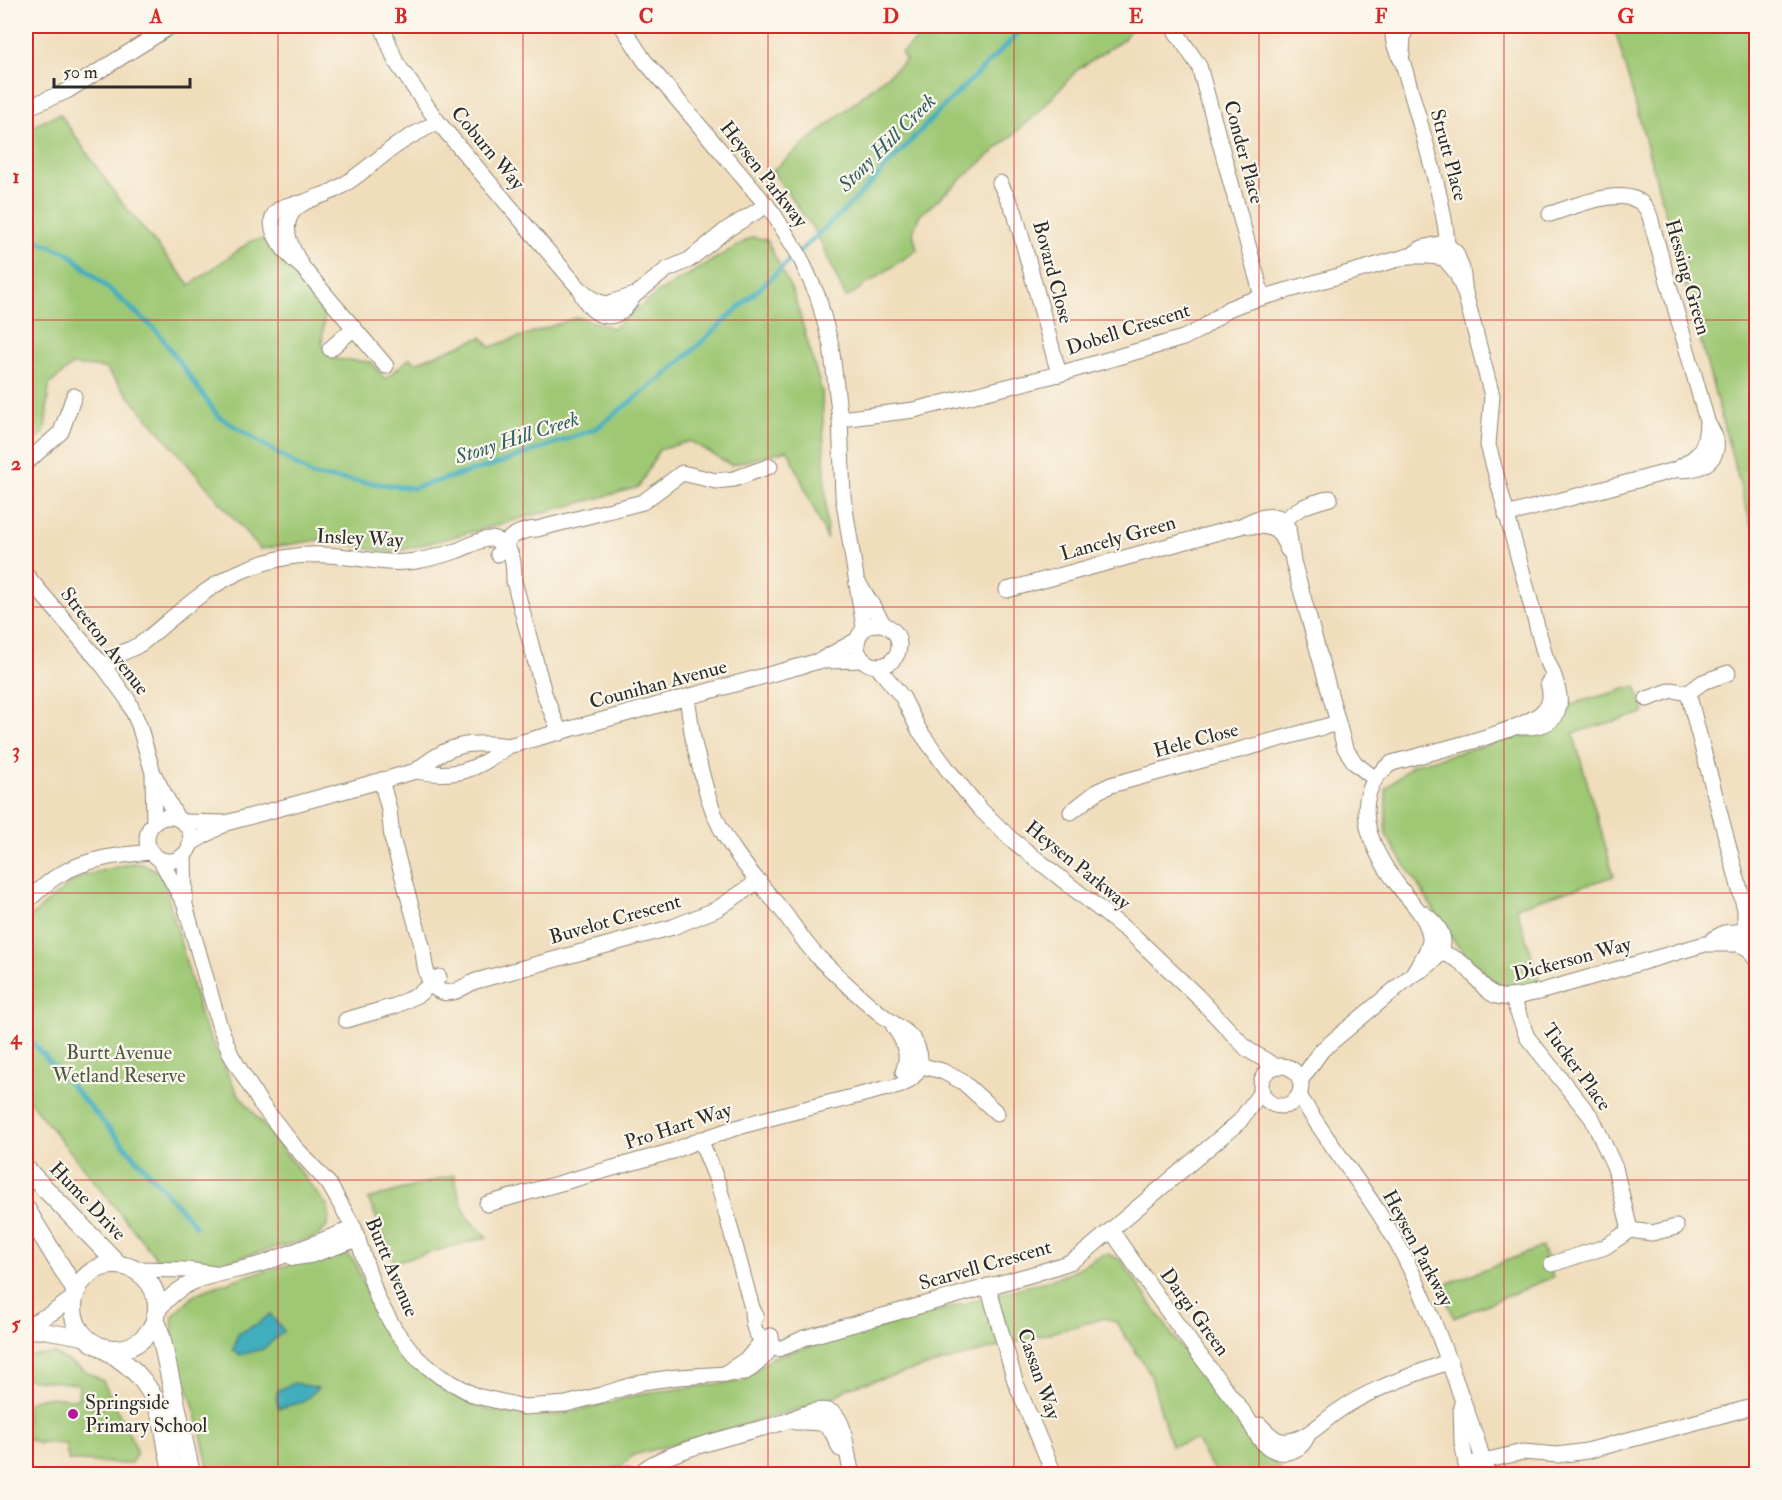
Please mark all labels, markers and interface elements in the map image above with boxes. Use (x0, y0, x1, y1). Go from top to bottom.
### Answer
text: A (149, 4, 163, 29)
text: B (394, 4, 408, 29)
text: C (639, 4, 653, 29)
text: D (883, 4, 899, 29)
text: E (1129, 4, 1144, 29)
text: F (1375, 4, 1388, 29)
text: G (1618, 4, 1635, 29)
scale bar (54, 51, 190, 89)
text: 50 m (63, 61, 98, 84)
water label: Stony Hill Creek (831, 88, 942, 199)
street label: Conder Place (1218, 98, 1270, 206)
street label: Coburn Way (446, 101, 531, 196)
street label: Strutt Place (1425, 106, 1473, 204)
street label: Heysen Parkway (715, 116, 814, 233)
text: 1 (12, 164, 20, 189)
street label: Hessing Green (1660, 216, 1716, 338)
street label: Bovard Close (1027, 218, 1079, 326)
street label: Dobell Crescent (1063, 297, 1194, 361)
water label: Stony Hill Creek (451, 405, 582, 471)
text: 2 (11, 451, 21, 476)
street label: Lancely Green (1058, 510, 1178, 566)
street label: Insley Way (316, 523, 405, 553)
street label: Streeton Avenue (55, 582, 155, 700)
street label: Counihan Avenue (586, 654, 730, 714)
street label: Hele Close (1151, 717, 1241, 763)
text: 3 (12, 738, 20, 763)
street label: Heysen Parkway (1020, 815, 1137, 916)
street label: Buvelot Crescent (546, 888, 684, 950)
street label: Dickerson Way (1510, 931, 1635, 987)
street label: Tucker Place (1537, 1018, 1617, 1116)
text: 4 (10, 1025, 23, 1050)
park label: Burtt Avenue Wetland Reserve (51, 1040, 186, 1088)
street label: Pro Hart Way (621, 1097, 736, 1155)
street label: Hume Drive (44, 1156, 132, 1246)
street label: Heysen Parkway (1377, 1185, 1460, 1312)
street label: Burtt Avenue (360, 1213, 424, 1321)
street label: Scarvell Crescent (916, 1234, 1055, 1296)
street label: Dargi Green (1155, 1263, 1235, 1361)
text: 5 (12, 1311, 22, 1336)
street label: Cassan Way (1012, 1325, 1067, 1424)
place label: Springside Primary School (85, 1390, 207, 1438)
marker: Springside Primary School (66, 1407, 80, 1421)

